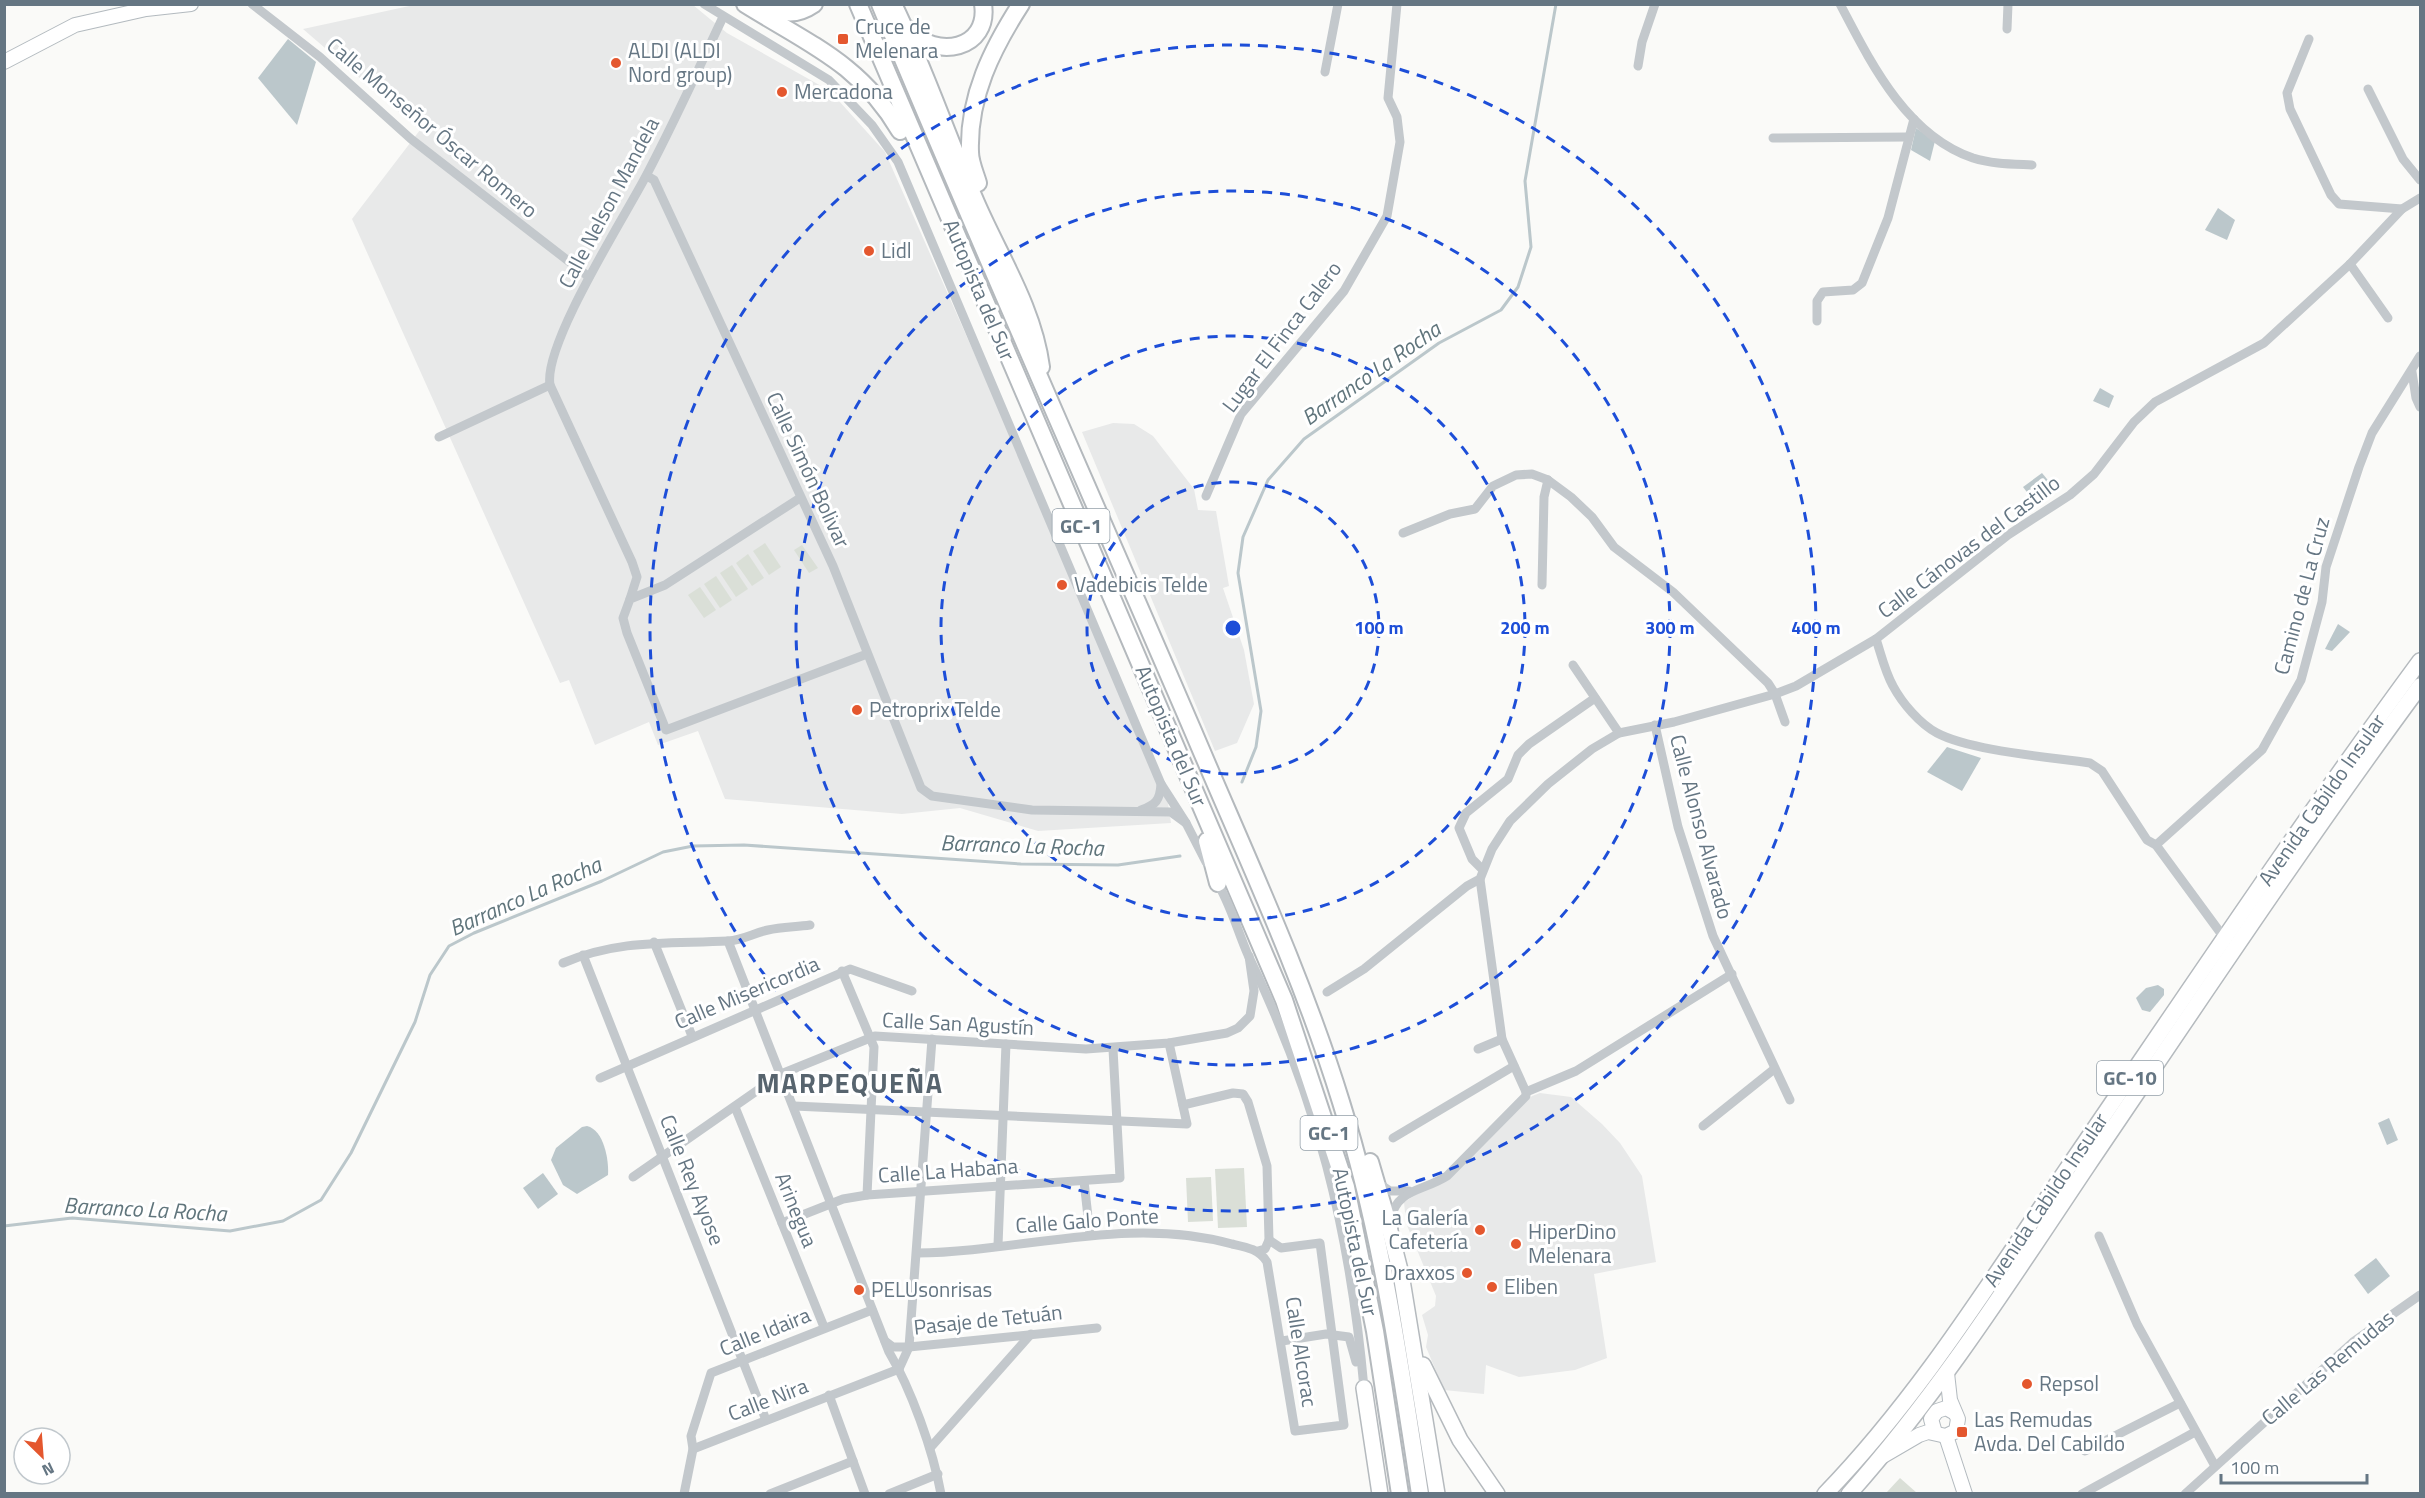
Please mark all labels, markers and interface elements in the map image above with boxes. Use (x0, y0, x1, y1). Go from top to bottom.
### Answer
place label: Cruce de Melenara (855, 10, 939, 66)
street label: Calle Monseñor Óscar Romero (320, 29, 545, 225)
marker: Cruce de Melenara (836, 32, 850, 46)
place label: ALDI (ALDI Nord group) (628, 34, 732, 90)
marker: ALDI (ALDI Nord group) (609, 56, 623, 70)
place label: Mercadona (794, 75, 893, 107)
marker: Mercadona (775, 85, 789, 99)
street label: Calle Nelson Mandela (549, 111, 667, 294)
street label: Autopista del Sur (936, 214, 1024, 365)
place label: Lidl (881, 234, 912, 266)
marker: Lidl (862, 244, 876, 258)
street label: Lugar El Finca Calero (1214, 254, 1349, 419)
water label: Barranco La Rocha (1295, 311, 1449, 434)
street label: Calle Simón Bolivar (759, 386, 859, 553)
street label: Calle Cánovas del Castillo (1870, 467, 2066, 626)
road number: GC-1 (1052, 509, 1110, 543)
street label: Camino de La Cruz (2265, 513, 2337, 678)
place label: Vadebicis Telde (1074, 568, 1208, 600)
marker: Vadebicis Telde (1055, 578, 1069, 592)
text: 100 m (1354, 614, 1404, 641)
text: 200 m (1500, 614, 1550, 641)
text: 300 m (1645, 614, 1695, 641)
text: 400 m (1791, 614, 1841, 641)
centre of rings (1223, 618, 1243, 638)
street label: Autopista del Sur (1128, 660, 1216, 811)
place label: Petroprix Telde (869, 693, 1001, 725)
marker: Petroprix Telde (850, 703, 864, 717)
street label: Avenida Cabildo Insular (2250, 707, 2393, 892)
street label: Calle Alonso Alvarado (1662, 731, 1742, 923)
water label: Barranco La Rocha (940, 825, 1106, 865)
water label: Barranco La Rocha (444, 847, 608, 945)
street label: Calle Misericordia (669, 947, 824, 1037)
street label: Calle San Agustín (881, 1003, 1035, 1043)
road number: GC-10 (2097, 1061, 2163, 1095)
district label: MARPEQUEÑA (756, 1062, 944, 1103)
street label: Avenida Cabildo Insular (1975, 1106, 2115, 1293)
street label: Calle Rey Ayose (652, 1109, 734, 1250)
road number: GC-1 (1300, 1116, 1358, 1150)
street label: Calle La Habana (877, 1149, 1019, 1191)
street label: Autopista del Sur (1325, 1165, 1387, 1319)
street label: Arinegua (767, 1167, 827, 1253)
water label: Barranco La Rocha (63, 1188, 229, 1230)
street label: Calle Galo Ponte (1014, 1199, 1160, 1241)
place label: La Galería Cafetería (1382, 1201, 1468, 1257)
place label: HiperDino Melenara (1528, 1215, 1616, 1271)
marker: La Galería Cafetería (1473, 1223, 1487, 1237)
marker: HiperDino Melenara (1509, 1237, 1523, 1251)
place label: Draxxos (1384, 1256, 1455, 1288)
marker: Draxxos (1460, 1266, 1474, 1280)
place label: Eliben (1504, 1270, 1558, 1302)
place label: PELUsonrisas (871, 1273, 992, 1305)
marker: Eliben (1485, 1280, 1499, 1294)
marker: PELUsonrisas (852, 1283, 866, 1297)
street label: Calle Alcorac (1277, 1294, 1326, 1409)
street label: Pasaje de Tetuán (912, 1295, 1064, 1343)
street label: Calle Idaira (714, 1298, 816, 1364)
street label: Calle Las Remudas (2254, 1302, 2401, 1433)
place label: Repsol (2039, 1367, 2099, 1399)
street label: Calle Nira (723, 1369, 813, 1429)
marker: Repsol (2020, 1377, 2034, 1391)
place label: Las Remudas Avda. Del Cabildo (1974, 1403, 2125, 1459)
marker: Las Remudas Avda. Del Cabildo (1955, 1425, 1969, 1439)
north arrow (12, 1426, 72, 1486)
scale bar (2221, 1447, 2366, 1485)
text: 100 m (2230, 1454, 2279, 1481)
text: N (38, 1456, 58, 1483)

